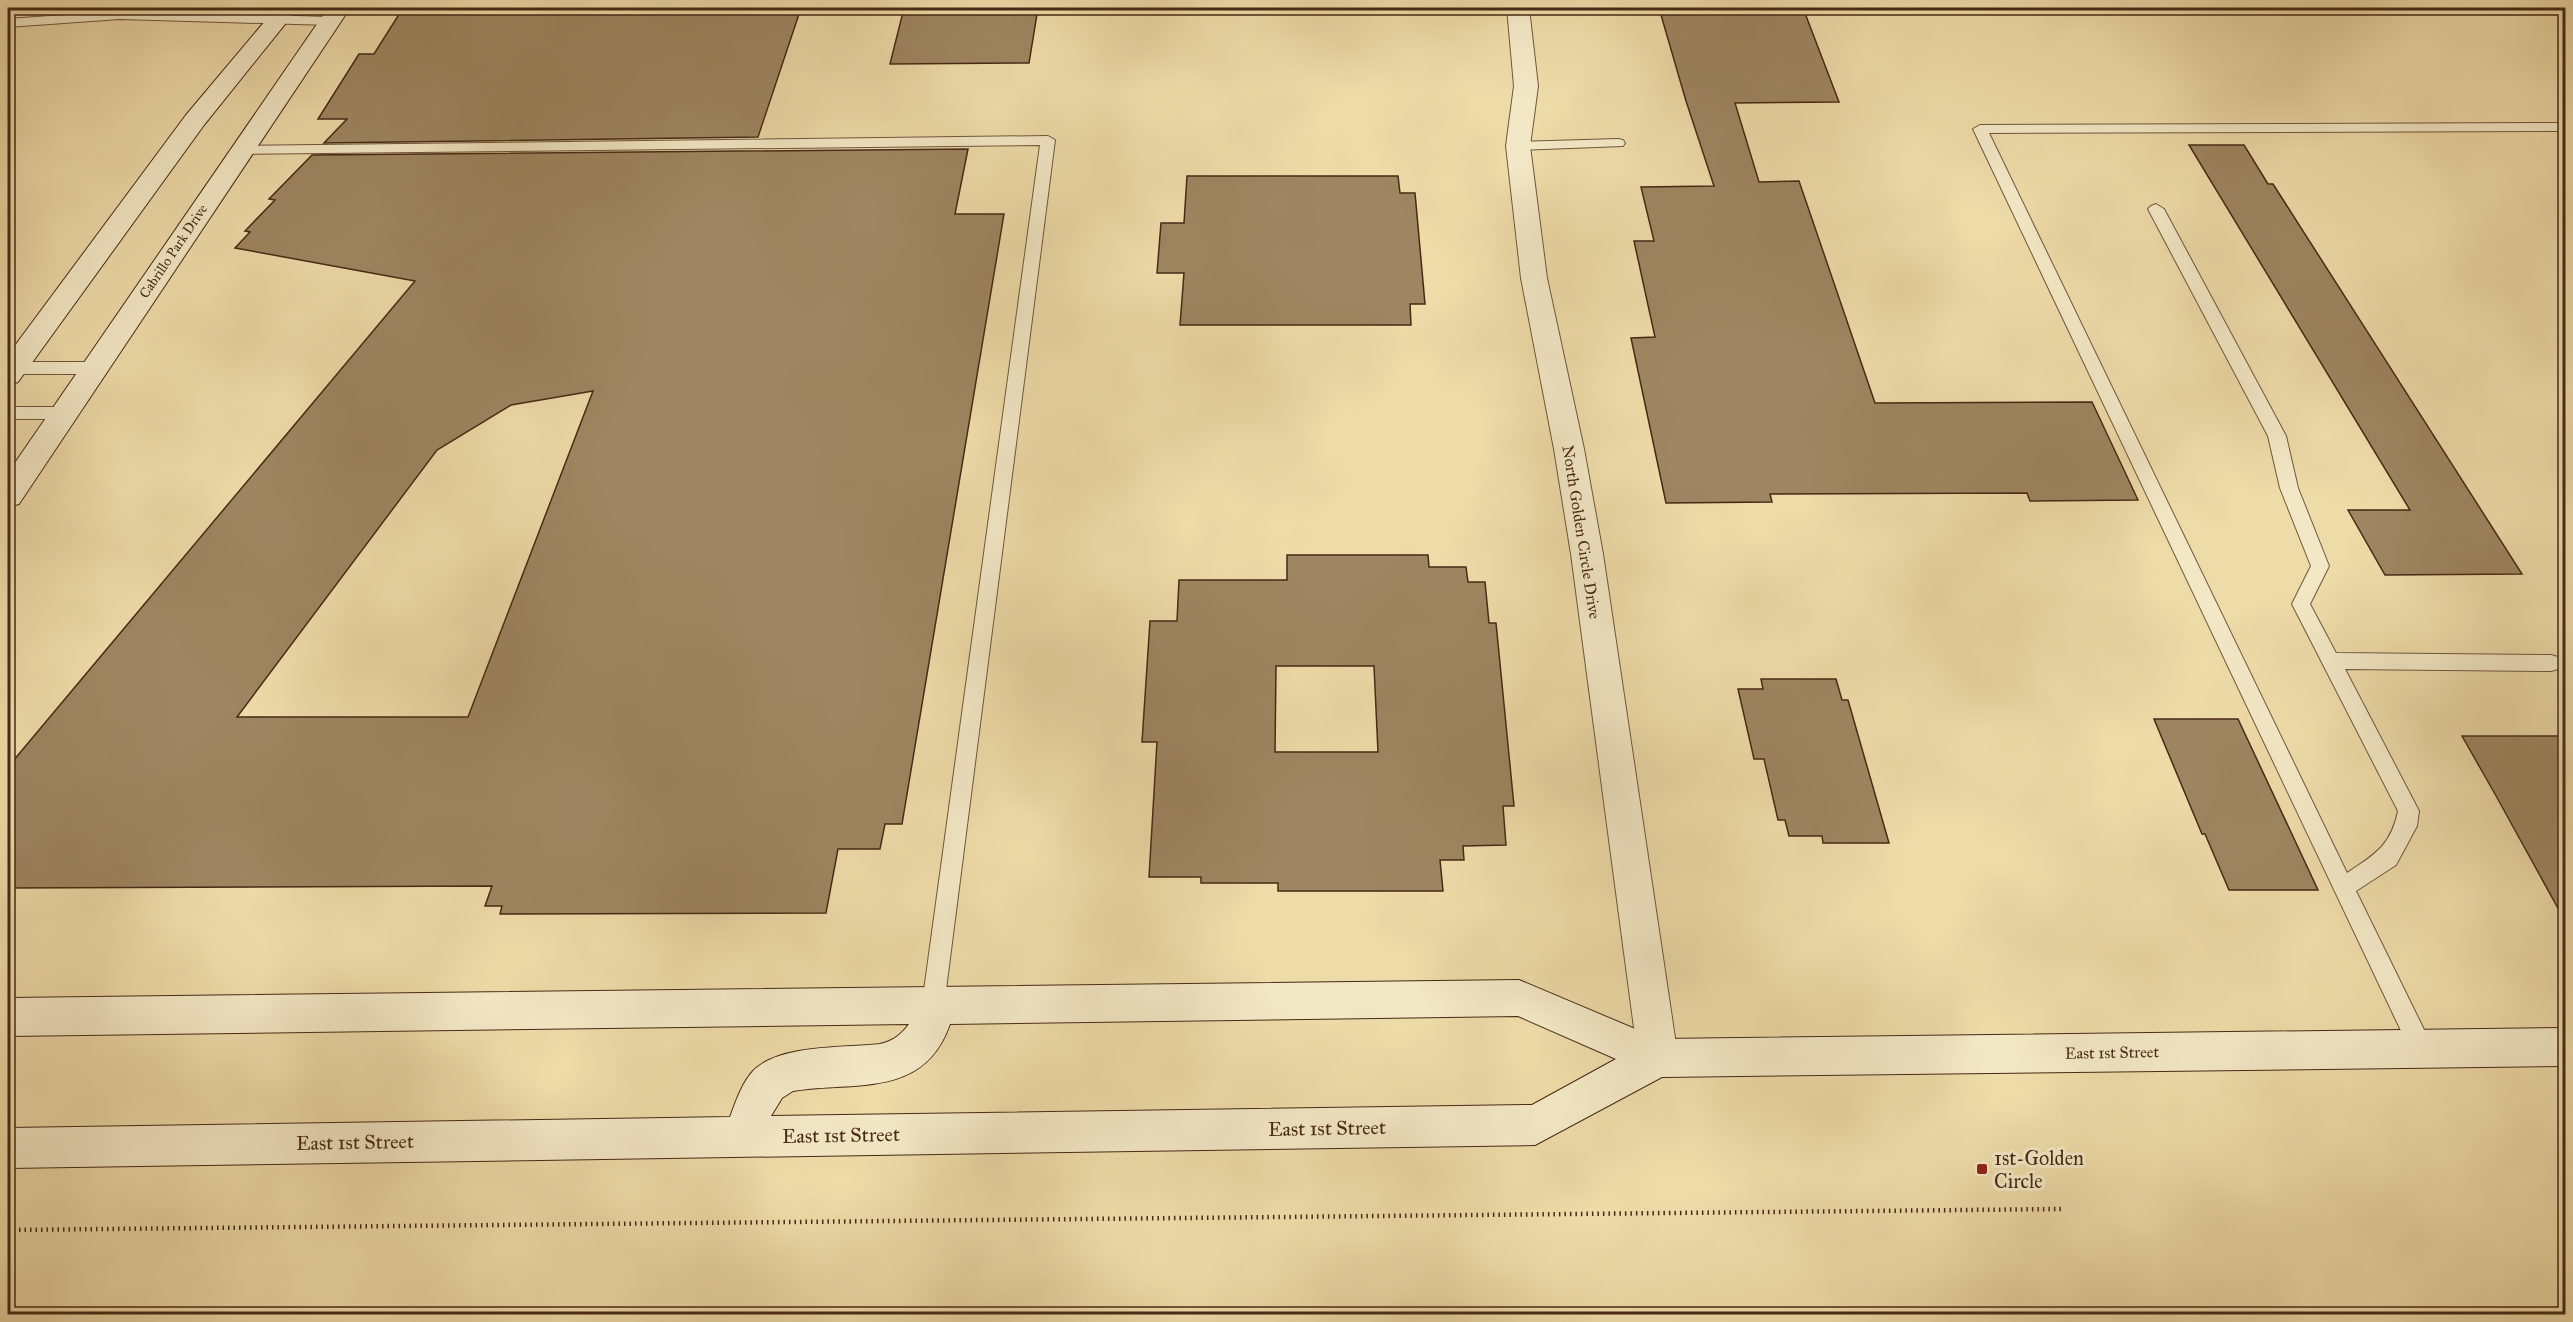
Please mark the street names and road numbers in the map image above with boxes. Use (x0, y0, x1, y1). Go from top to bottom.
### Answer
street label: Cabrillo Park Drive (136, 201, 211, 302)
street label: North Golden Circle Drive (1558, 444, 1605, 621)
street label: East 1st Street (2065, 1042, 2160, 1063)
street label: East 1st Street (1268, 1115, 1386, 1141)
street label: East 1st Street (782, 1122, 900, 1148)
street label: East 1st Street (296, 1129, 414, 1155)

